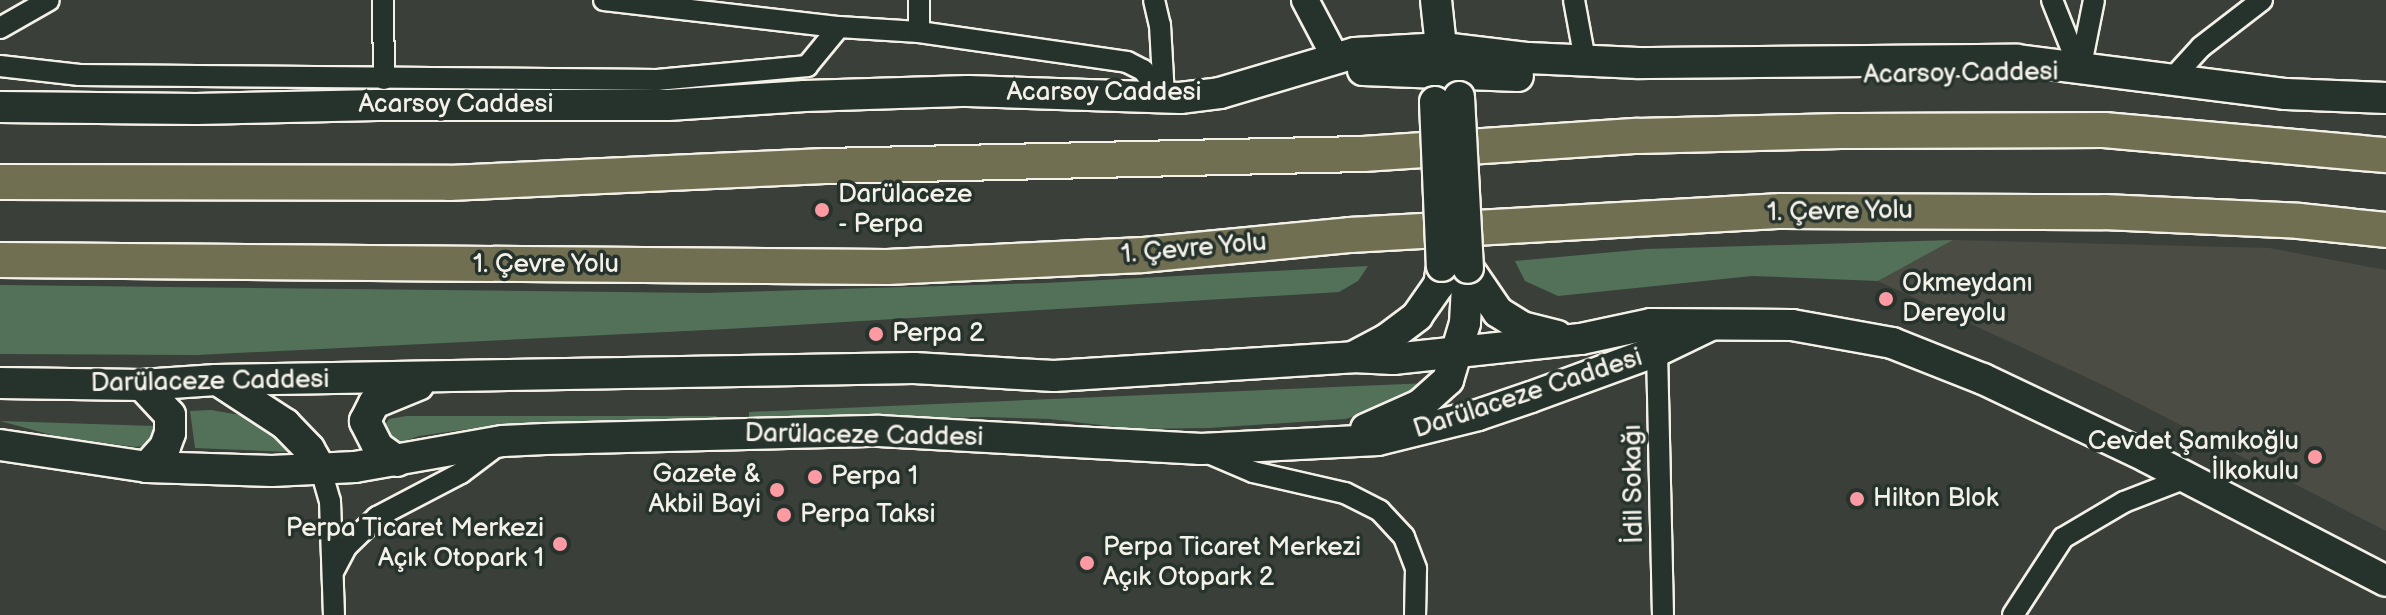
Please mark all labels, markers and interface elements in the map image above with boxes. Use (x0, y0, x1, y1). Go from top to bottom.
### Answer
street label: Acarsoy Caddesi (1862, 57, 2060, 91)
street label: Acarsoy Caddesi (1006, 77, 1202, 109)
street label: Acarsoy Caddesi (358, 89, 554, 121)
place label: Darülaceze - Perpa (838, 179, 972, 240)
street label: 1. Çevre Yolu (1766, 195, 1914, 229)
marker: Darülaceze - Perpa (813, 201, 831, 219)
street label: 1. Çevre Yolu (1119, 227, 1269, 271)
street label: 1. Çevre Yolu (472, 249, 620, 281)
place label: Okmeydanı Dereyolu (1902, 268, 2033, 330)
marker: Okmeydanı Dereyolu (1877, 290, 1895, 308)
place label: Perpa 2 (892, 318, 984, 350)
marker: Perpa 2 (867, 325, 885, 343)
street label: Darülaceze Caddesi (1410, 342, 1646, 446)
street label: Darülaceze Caddesi (90, 364, 330, 400)
street label: Darülaceze Caddesi (744, 418, 984, 454)
street label: İdil Sokağı (1617, 424, 1651, 544)
place label: Cevdet Şamıkoğlu İlkokulu (2087, 426, 2299, 488)
marker: Cevdet Şamıkoğlu İlkokulu (2306, 448, 2324, 466)
place label: Gazete & Akbil Bayi (648, 459, 761, 520)
place label: Perpa 1 (831, 461, 918, 493)
marker: Perpa 1 (806, 468, 824, 486)
marker: Gazete & Akbil Bayi (768, 481, 786, 499)
place label: Hilton Blok (1873, 483, 1998, 515)
marker: Hilton Blok (1848, 490, 1866, 508)
place label: Perpa Taksi (800, 499, 936, 531)
marker: Perpa Taksi (775, 506, 793, 524)
place label: Perpa Ticaret Merkezi Açık Otopark 1 (285, 513, 544, 574)
place label: Perpa Ticaret Merkezi Açık Otopark 2 (1103, 532, 1362, 594)
marker: Perpa Ticaret Merkezi Açık Otopark 1 (551, 535, 569, 553)
marker: Perpa Ticaret Merkezi Açık Otopark 2 (1078, 554, 1096, 572)

